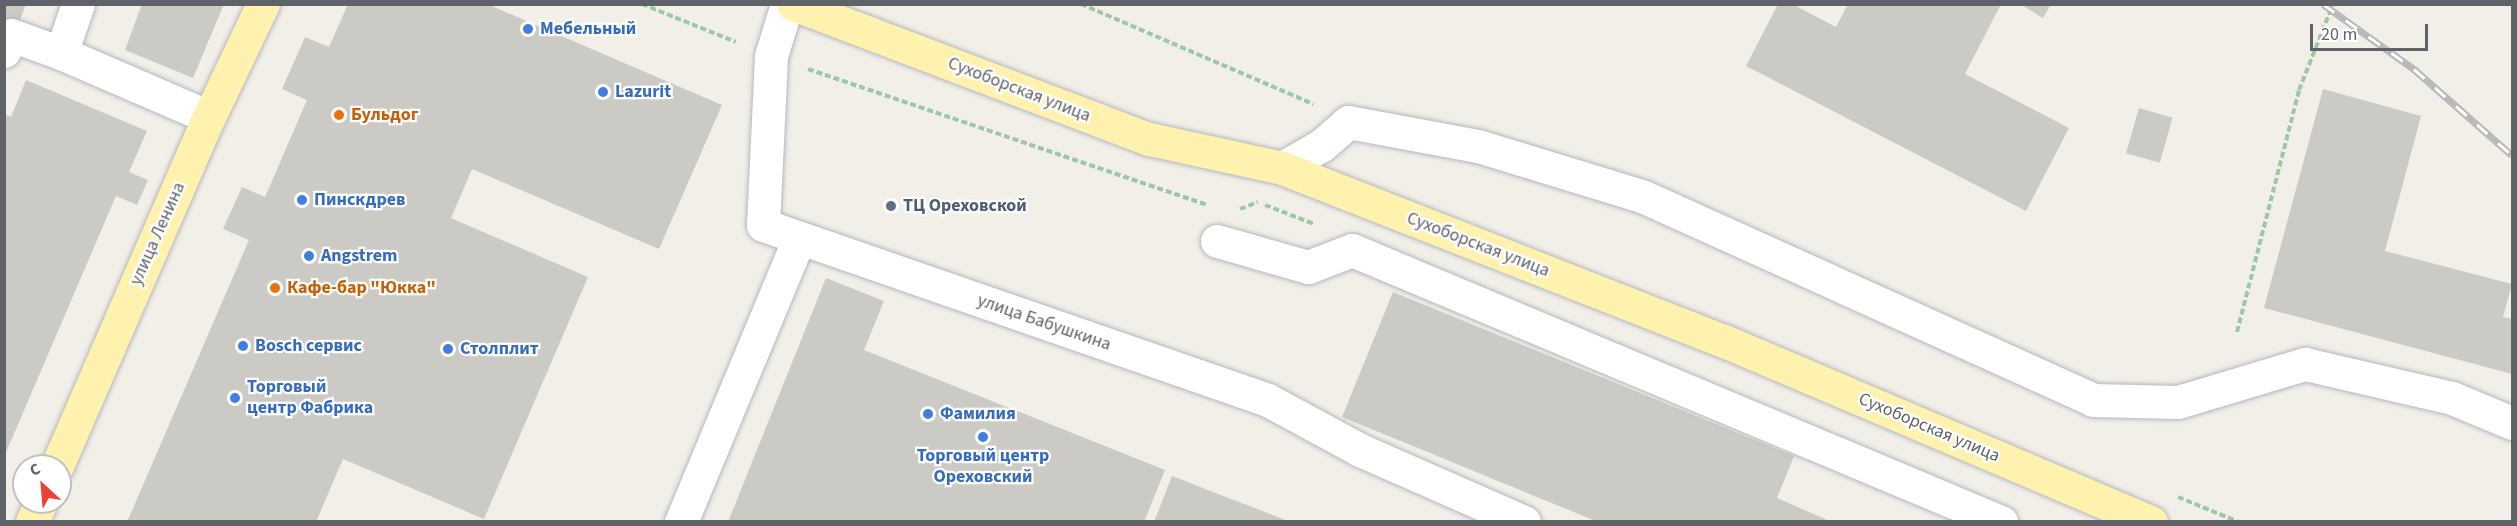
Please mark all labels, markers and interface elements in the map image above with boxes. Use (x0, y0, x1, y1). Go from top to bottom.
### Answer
scale bar (2313, 12, 2432, 50)
place label: Мебельный (540, 18, 636, 40)
marker: Мебельный (521, 22, 535, 36)
text: 20 m (2321, 22, 2357, 47)
street label: Сухоборская улица (945, 53, 1093, 127)
place label: Lazurit (615, 81, 671, 103)
marker: Lazurit (596, 85, 610, 99)
place label: Бульдог (351, 104, 418, 126)
marker: Бульдог (332, 108, 346, 122)
street label: улица Ленина (126, 179, 190, 289)
place label: Пинскдрев (314, 189, 406, 211)
marker: Пинскдрев (295, 193, 309, 207)
place label: ТЦ Ореховской (903, 195, 1027, 217)
marker: ТЦ Ореховской (884, 199, 898, 213)
street label: Сухоборская улица (1404, 208, 1552, 282)
place label: Angstrem (321, 245, 397, 267)
marker: Angstrem (302, 249, 316, 263)
place label: Кафе-бар "Юкка" (287, 277, 436, 299)
marker: Кафе-бар "Юкка" (268, 281, 282, 295)
street label: улица Бабушкина (974, 290, 1114, 356)
place label: Bosch сервис (255, 335, 362, 357)
place label: Столплит (460, 338, 539, 360)
marker: Bosch сервис (236, 339, 250, 353)
marker: Столплит (441, 342, 455, 356)
place label: Торговый центр Фабрика (247, 377, 373, 420)
street label: Сухоборская улица (1855, 389, 2003, 467)
marker: Торговый центр Фабрика (228, 391, 242, 405)
place label: Фамилия (940, 403, 1016, 425)
marker: Фамилия (921, 407, 935, 421)
marker: Торговый центр Ореховский (976, 430, 990, 444)
place label: Торговый центр Ореховский (917, 446, 1049, 488)
north arrow (12, 454, 72, 514)
text: С (26, 458, 44, 482)

